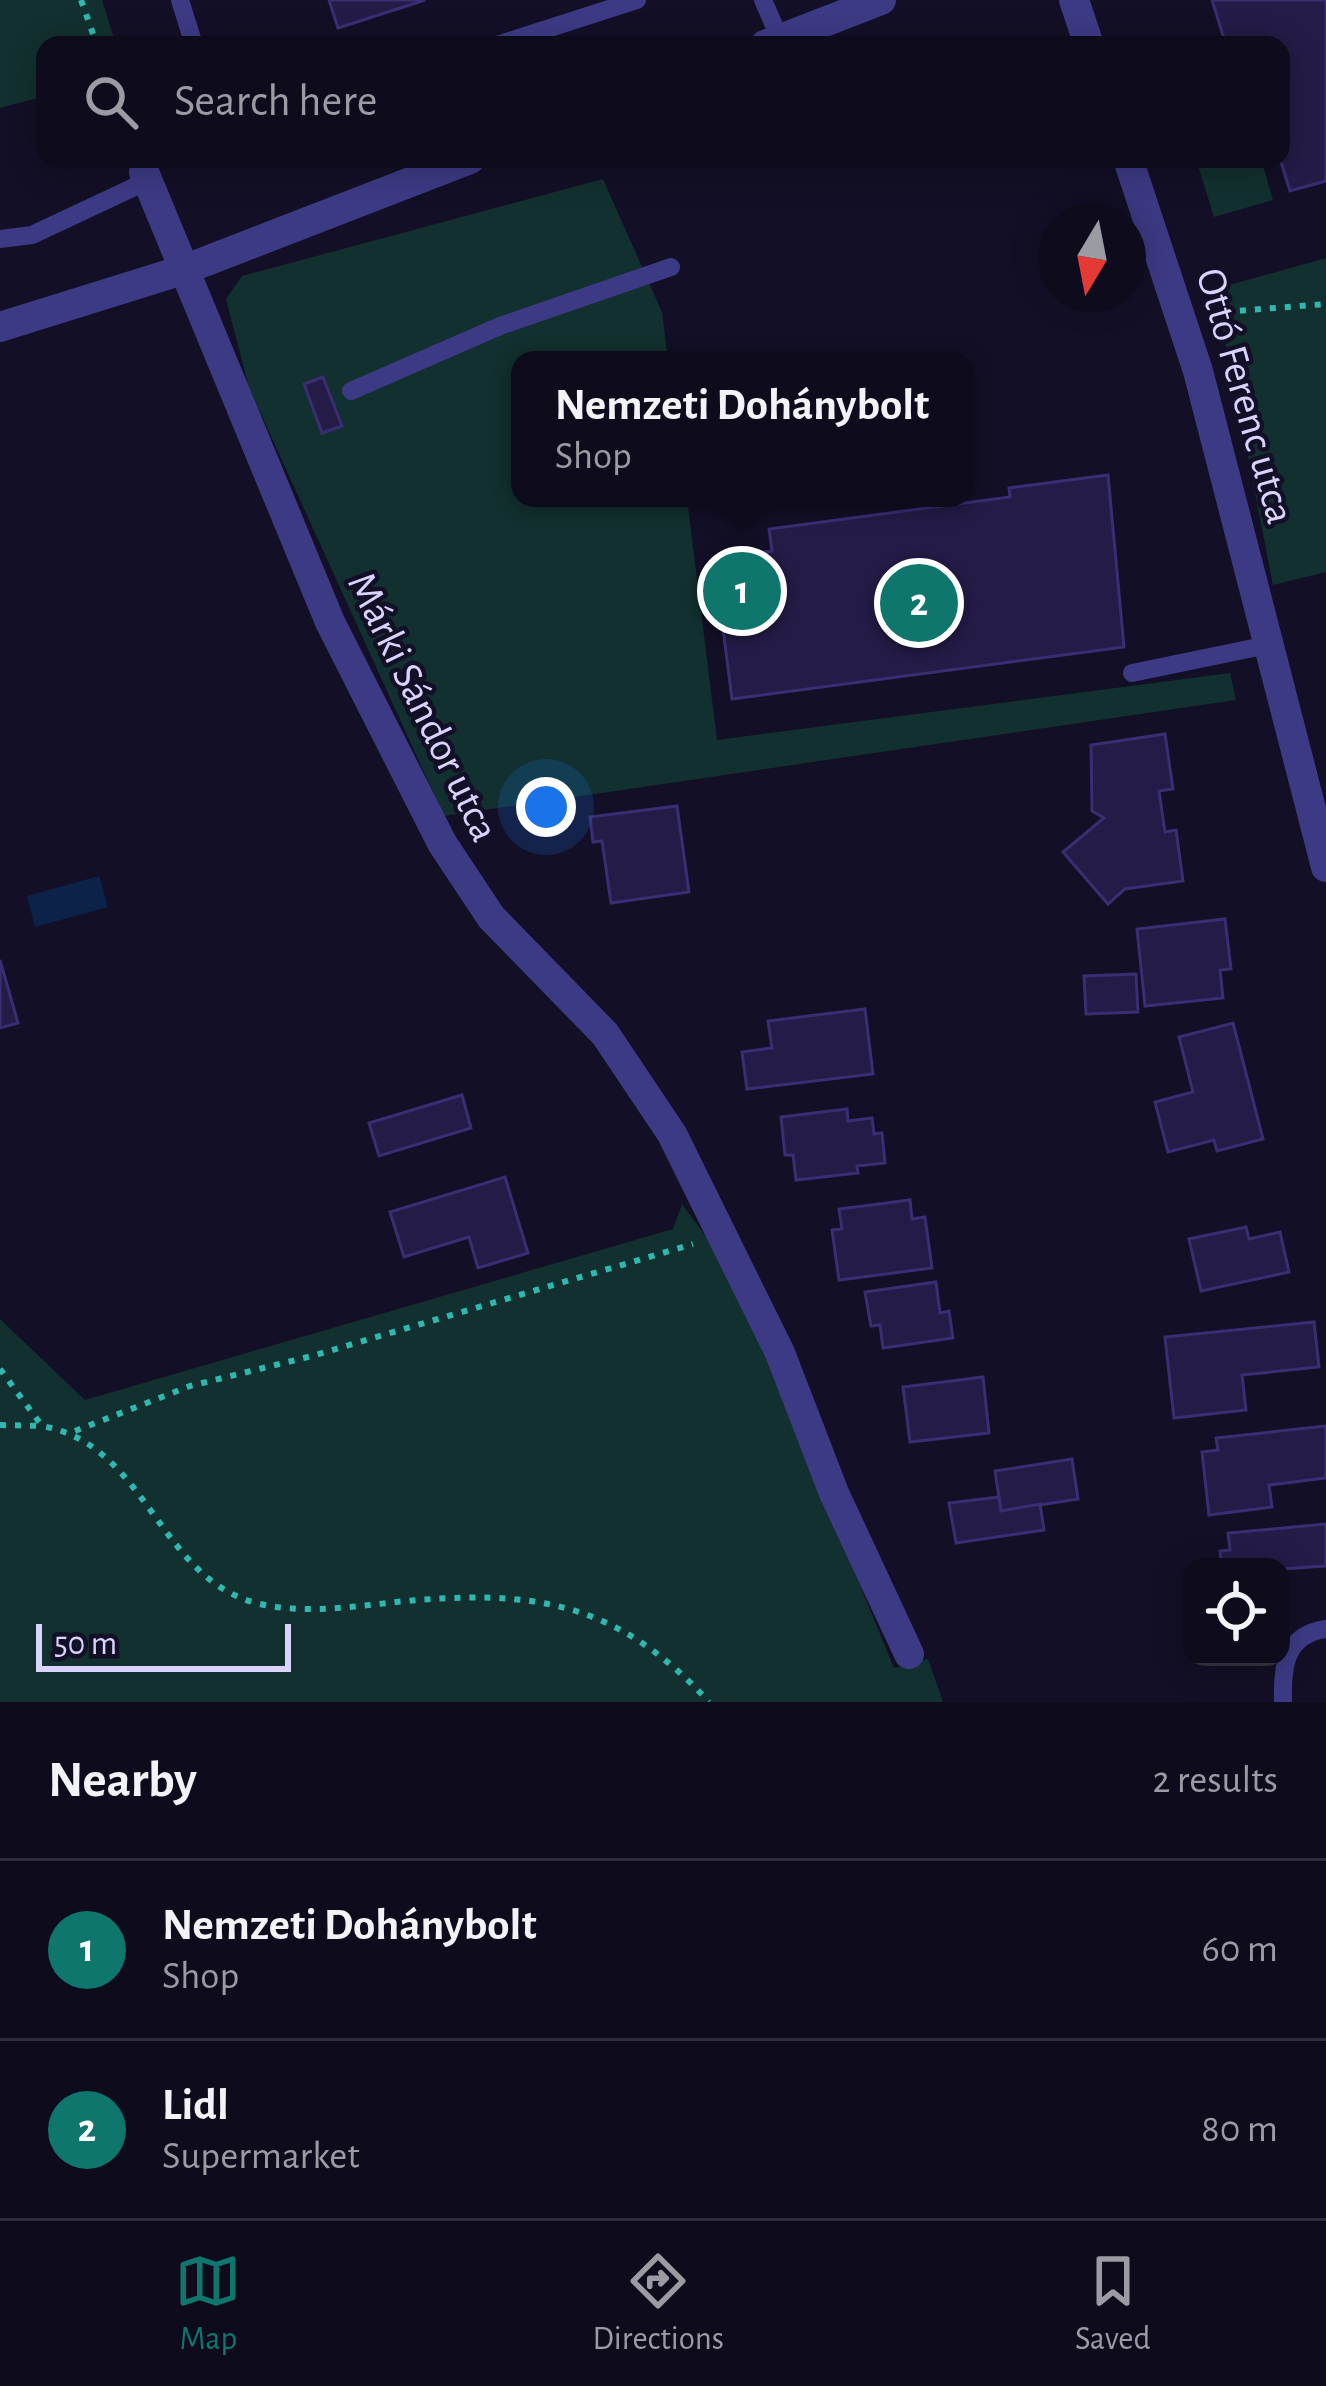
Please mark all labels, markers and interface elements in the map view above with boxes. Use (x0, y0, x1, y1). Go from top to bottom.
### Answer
search box (36, 36, 1290, 168)
icon: search (78, 69, 144, 135)
text: Search here (174, 79, 377, 124)
north arrow (1038, 204, 1146, 312)
street label: Ottó Ferenc utca (1188, 264, 1302, 528)
popup (511, 351, 973, 507)
text: Nemzeti Dohánybolt (555, 383, 929, 428)
text: Shop (555, 437, 632, 476)
pin: 1 (703, 546, 781, 636)
pin: 2 (880, 558, 958, 648)
street label: Márki Sándor utca (340, 566, 506, 848)
your location (516, 777, 576, 837)
map controls (1182, 1558, 1290, 1666)
button: locate (1182, 1558, 1290, 1666)
scale bar (36, 1618, 291, 1671)
text: 50 m (54, 1628, 117, 1661)
text: Nearby (48, 1755, 197, 1806)
text: 2 results (1152, 1761, 1278, 1800)
text: Nemzeti Dohánybolt (162, 1903, 537, 1948)
text: 1 (80, 1930, 94, 1969)
text: 60 m (1201, 1930, 1278, 1969)
text: Shop (162, 1957, 239, 1996)
text: Lidl (162, 2083, 229, 2128)
text: 2 (78, 2110, 96, 2149)
text: 80 m (1201, 2110, 1278, 2149)
text: Supermarket (162, 2137, 360, 2176)
tab: Map (175, 2248, 241, 2360)
tab: Directions (592, 2248, 724, 2360)
tab: Saved (1075, 2248, 1150, 2360)

